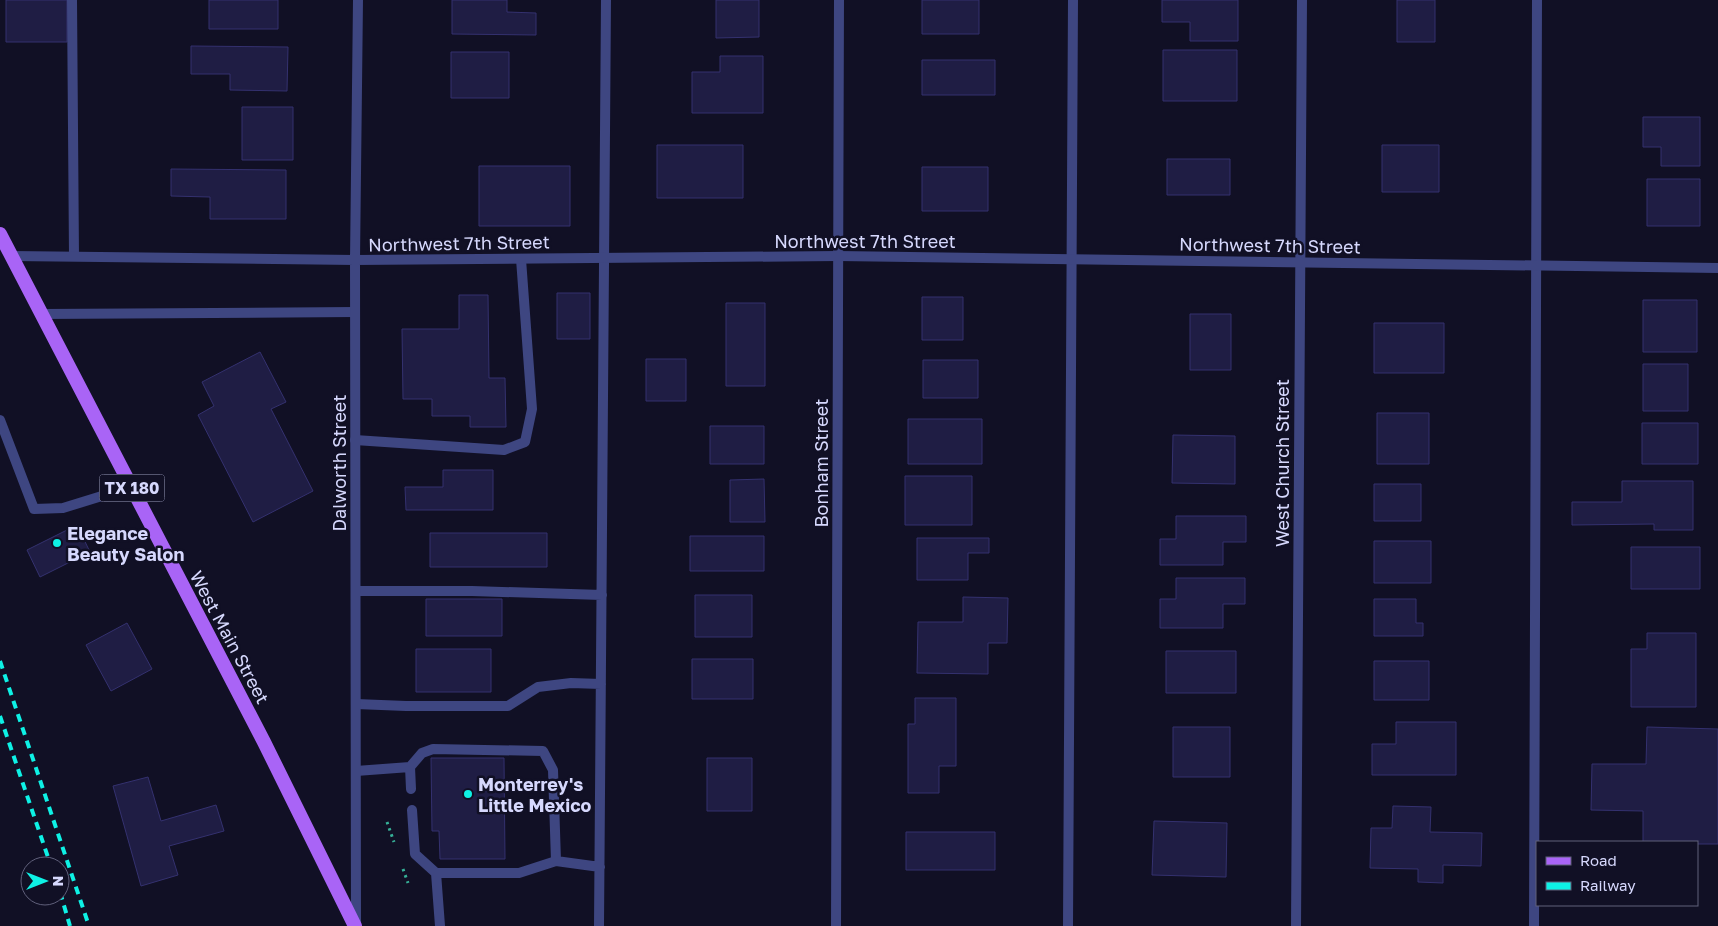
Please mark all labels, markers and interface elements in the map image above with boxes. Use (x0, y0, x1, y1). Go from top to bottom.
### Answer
street label: Northwest 7th Street (368, 230, 550, 256)
street label: Northwest 7th Street (774, 230, 956, 252)
street label: Northwest 7th Street (1179, 232, 1361, 258)
street label: West Church Street (1271, 379, 1293, 547)
street label: Dalworth Street (328, 395, 350, 531)
street label: Bonham Street (810, 399, 832, 527)
road number: TX 180 (100, 474, 164, 502)
place label: Elegance Beauty Salon (67, 522, 184, 565)
marker: Elegance Beauty Salon (51, 537, 63, 549)
street label: West Main Street (186, 567, 274, 707)
place label: Monterrey's Little Mexico (478, 773, 591, 816)
marker: Monterrey's Little Mexico (462, 788, 474, 800)
legend (1536, 841, 1698, 906)
text: Road (1580, 851, 1617, 869)
north arrow (20, 856, 70, 906)
text: N (50, 876, 67, 886)
text: Railway (1580, 876, 1636, 894)

